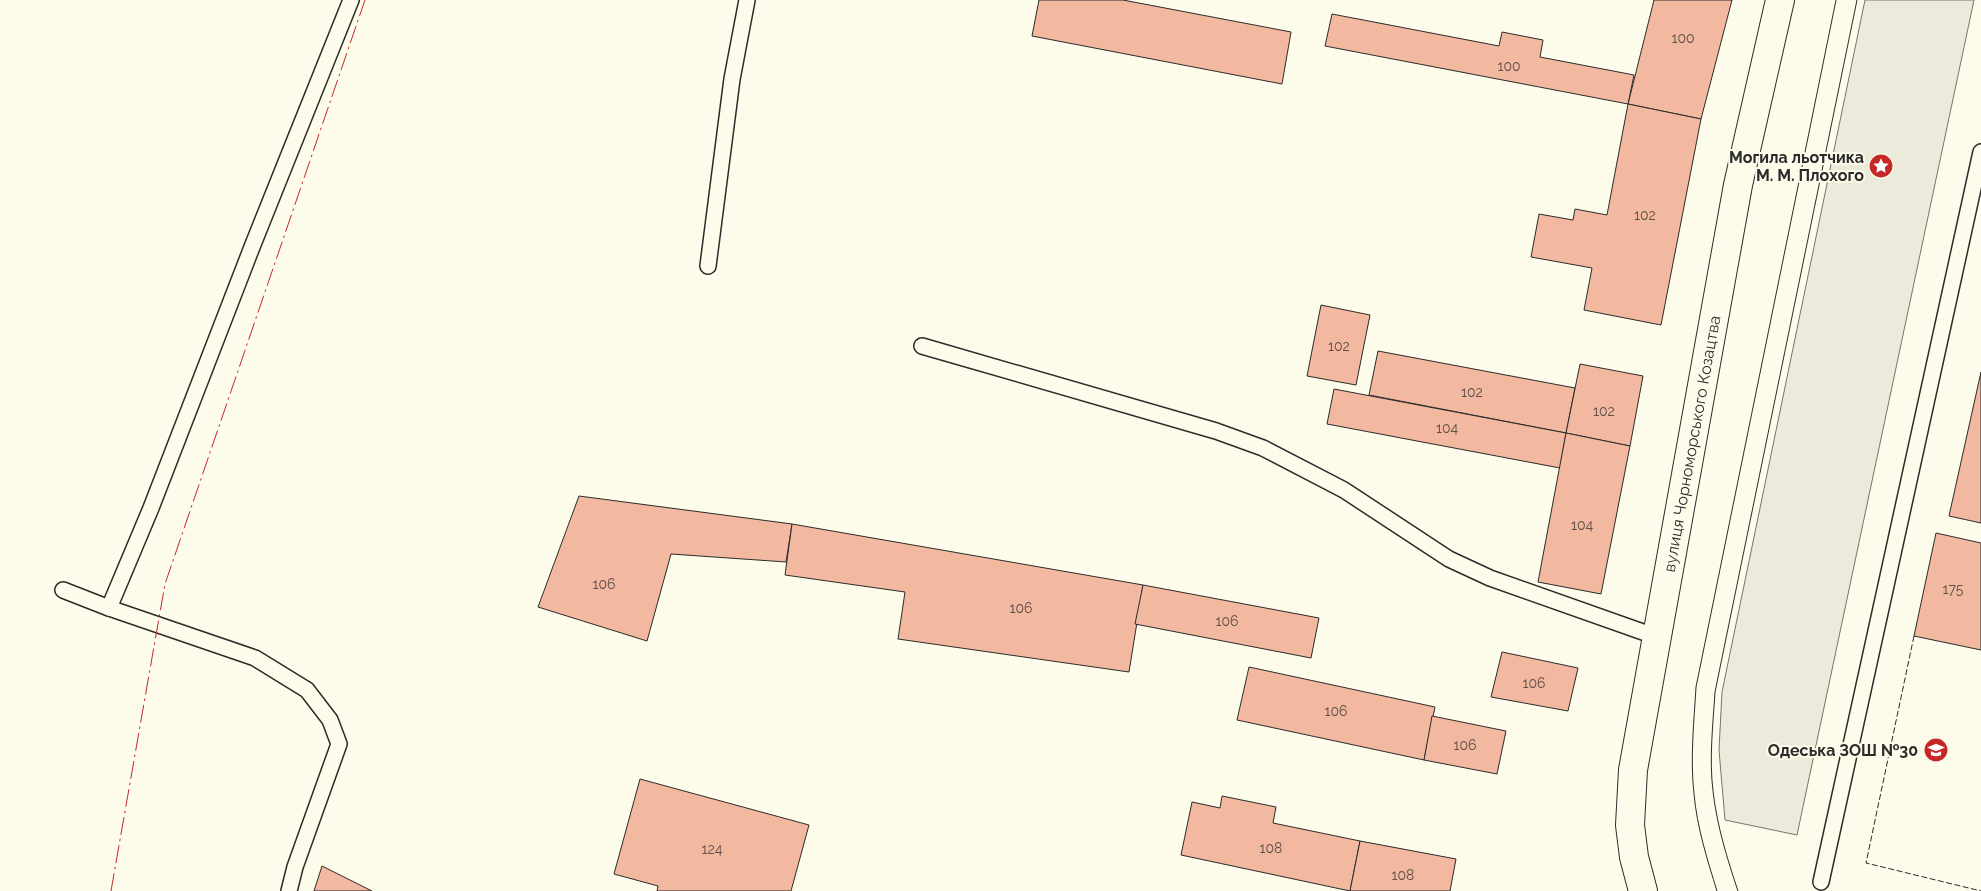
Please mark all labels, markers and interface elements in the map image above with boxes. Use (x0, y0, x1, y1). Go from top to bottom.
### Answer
house number: 100 (1671, 30, 1695, 46)
house number: 100 (1497, 58, 1521, 74)
place label: Могила льотчика М. М. Плохого (1729, 148, 1864, 185)
place icon: Могила льотчика М. М. Плохого (1868, 153, 1894, 179)
house number: 102 (1634, 207, 1656, 223)
street label: вулиця Чорноморського Козацтва (1660, 314, 1724, 574)
house number: 102 (1328, 338, 1350, 354)
house number: 102 (1461, 384, 1483, 400)
house number: 102 (1593, 403, 1615, 419)
house number: 104 (1436, 420, 1458, 436)
house number: 104 (1571, 517, 1593, 533)
house number: 106 (592, 576, 616, 592)
house number: 175 (1943, 581, 1964, 597)
house number: 106 (1009, 600, 1033, 616)
house number: 106 (1215, 613, 1239, 629)
house number: 106 (1522, 675, 1546, 691)
house number: 106 (1324, 703, 1348, 719)
house number: 106 (1453, 737, 1477, 753)
school or university icon: Одеська ЗОШ №30 (1923, 737, 1949, 763)
place label: Одеська ЗОШ №30 (1768, 741, 1918, 760)
house number: 108 (1260, 840, 1282, 856)
house number: 124 (702, 841, 723, 857)
house number: 108 (1392, 867, 1414, 883)

